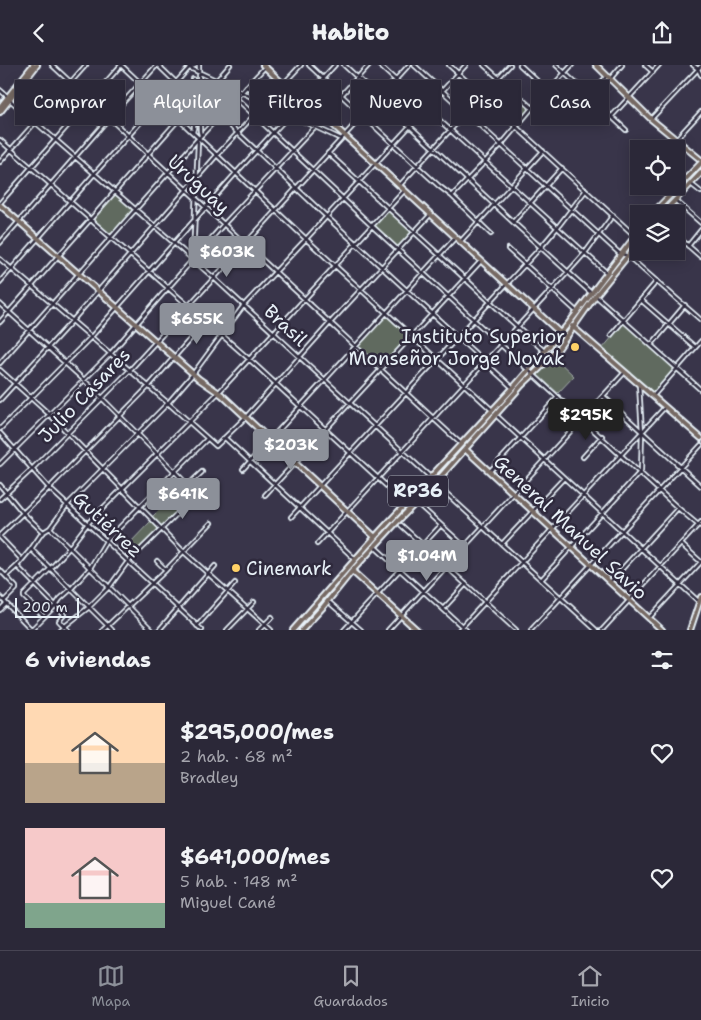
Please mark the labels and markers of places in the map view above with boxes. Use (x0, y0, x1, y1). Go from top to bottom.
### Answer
pin: $603K (192, 235, 262, 278)
pin: $655K (162, 303, 232, 345)
place label: Instituto Superior Monseñor Jorge Novak (348, 324, 565, 371)
marker: Instituto Superior Monseñor Jorge Novak (569, 341, 581, 353)
pin: $295K (551, 399, 621, 441)
pin: $203K (256, 429, 326, 471)
pin: $641K (148, 477, 218, 520)
pin: $1.04M (386, 539, 468, 582)
place label: Cinemark (246, 556, 332, 581)
marker: Cinemark (230, 562, 242, 574)

